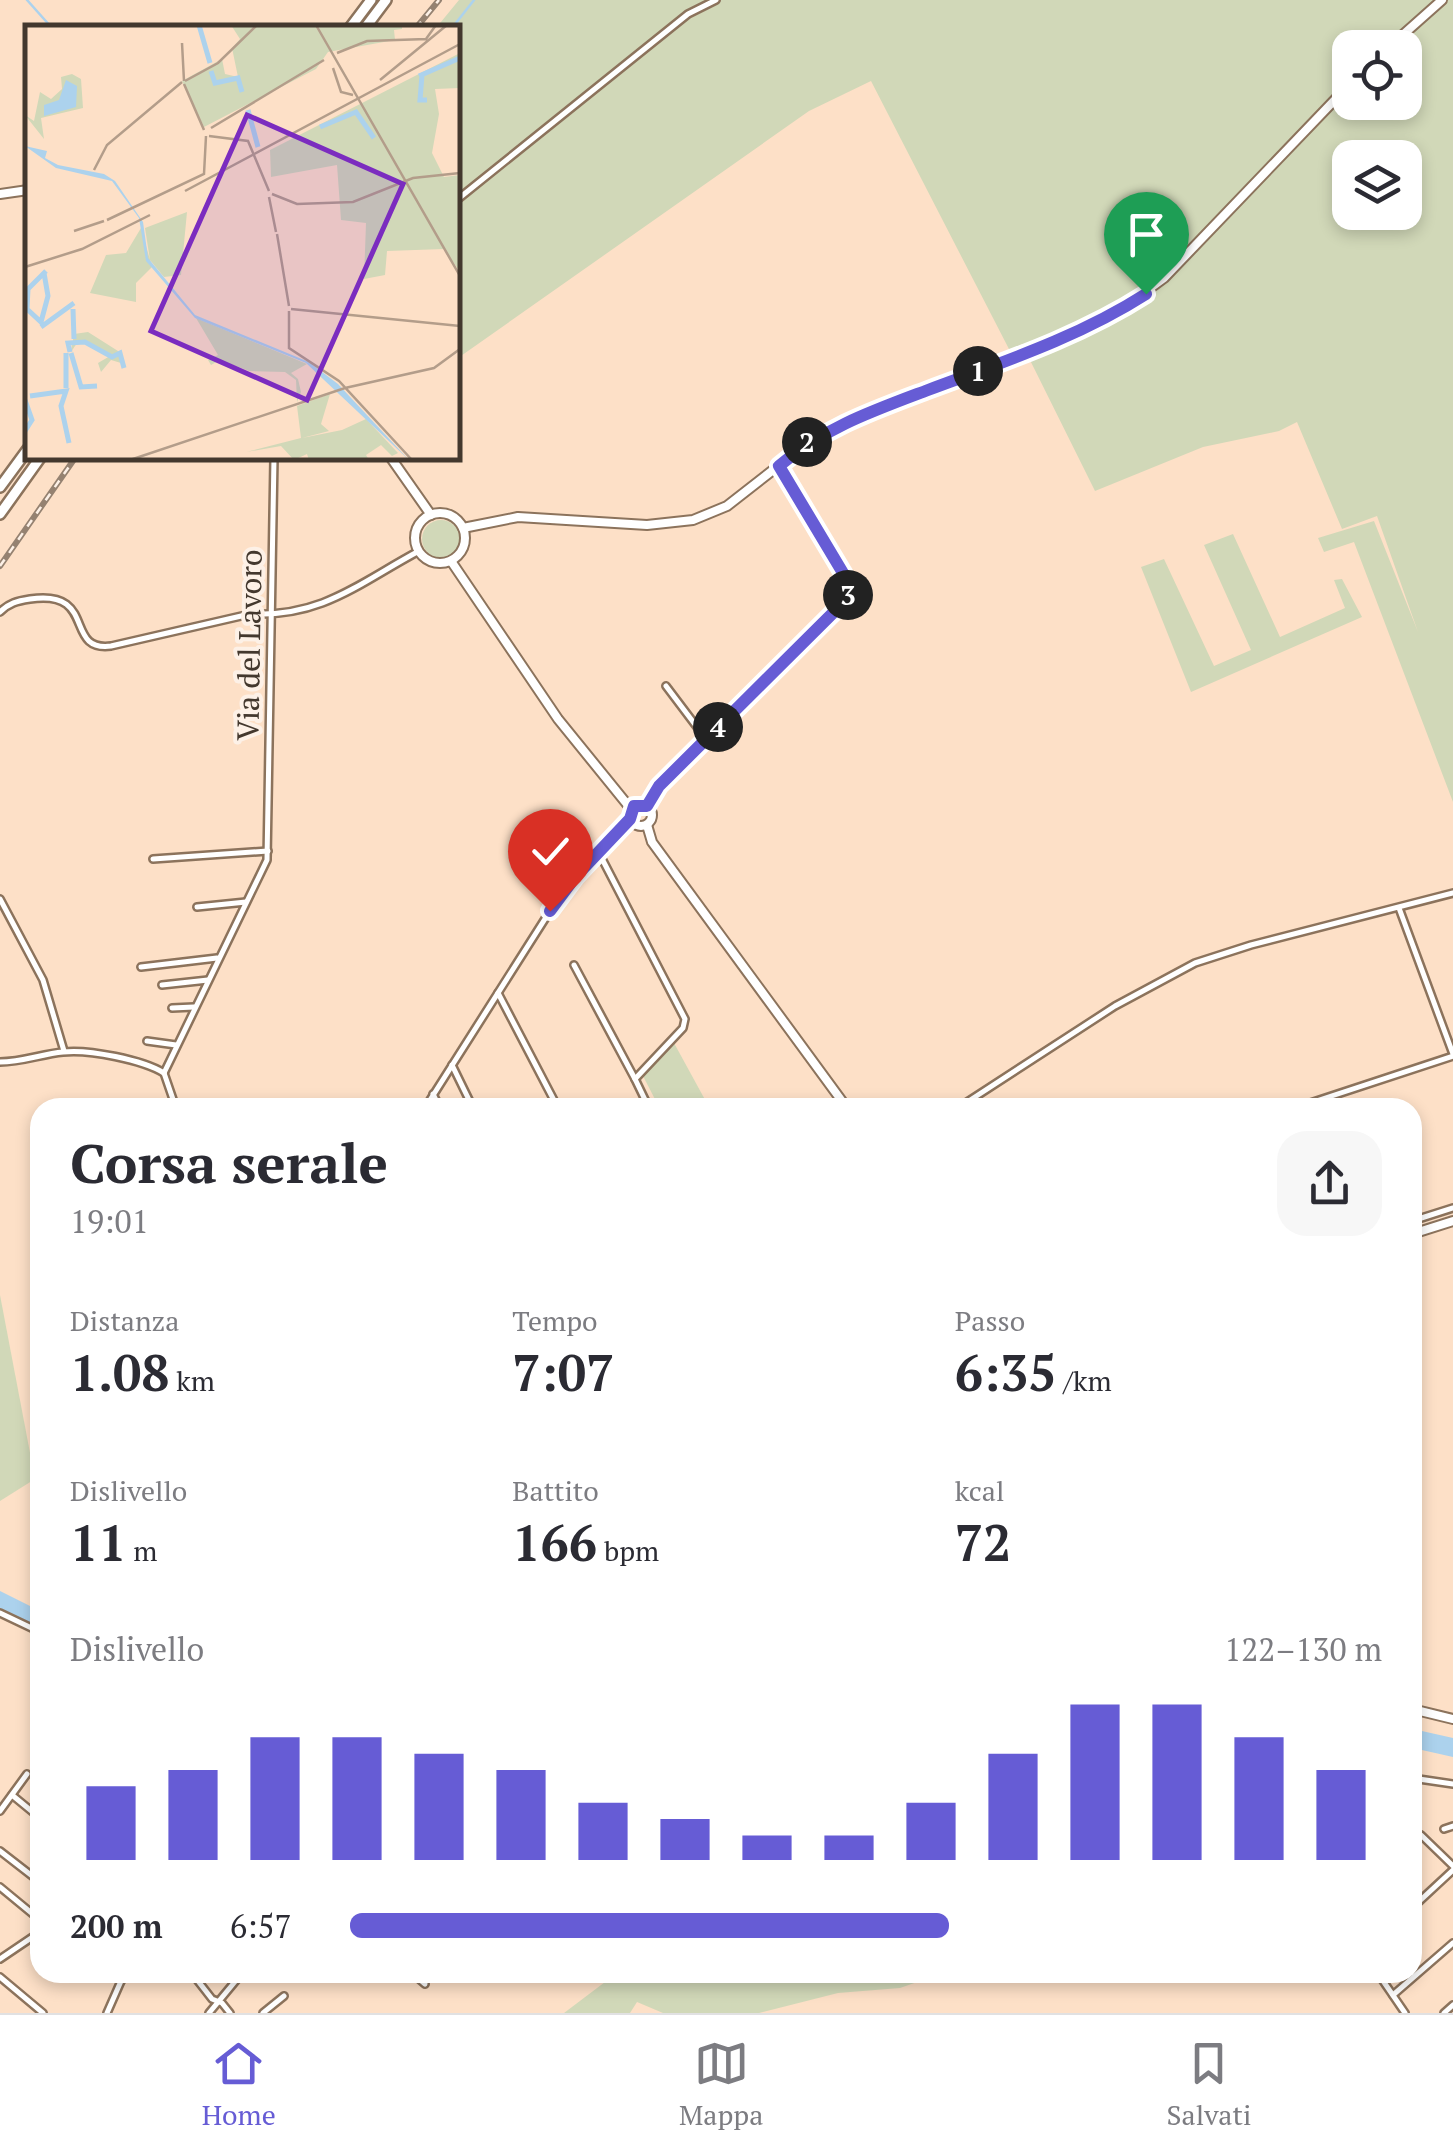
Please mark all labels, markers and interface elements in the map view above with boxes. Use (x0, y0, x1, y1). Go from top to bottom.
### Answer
inset map (25, 25, 460, 460)
map controls (1332, 30, 1422, 230)
button: locate (1332, 30, 1422, 120)
button: layers (1332, 140, 1422, 230)
pin (1104, 192, 1189, 295)
icon: arrive (1119, 207, 1174, 262)
pin: 1 (953, 346, 1003, 396)
text: 1 (970, 352, 986, 389)
pin: 2 (782, 417, 832, 467)
text: 2 (799, 423, 815, 460)
street label: Via del Lavoro (227, 549, 271, 741)
pin: 3 (823, 570, 873, 620)
text: 3 (840, 576, 856, 613)
pin: 4 (693, 702, 743, 752)
text: 4 (710, 708, 726, 745)
pin (508, 809, 593, 912)
icon: check (523, 824, 578, 879)
text: Corsa serale (70, 1126, 388, 1199)
button: share (1277, 1131, 1382, 1236)
text: 19:01 (70, 1200, 149, 1242)
text: Distanza (70, 1302, 179, 1339)
text: Tempo (512, 1302, 597, 1339)
text: Passo (955, 1302, 1025, 1339)
text: 1.08 (70, 1339, 170, 1405)
text: 7:07 (512, 1339, 614, 1405)
text: 6:35 (955, 1339, 1057, 1405)
text: km (170, 1362, 215, 1399)
text: /km (1057, 1362, 1112, 1399)
text: Dislivello (70, 1472, 187, 1509)
text: Battito (512, 1472, 599, 1509)
text: kcal (955, 1472, 1004, 1509)
text: 11 (70, 1509, 127, 1575)
text: 166 (512, 1509, 597, 1575)
text: 72 (955, 1509, 1011, 1575)
text: m (127, 1532, 157, 1569)
text: bpm (597, 1532, 659, 1569)
text: Dislivello (70, 1628, 204, 1670)
text: 122–130 m (1224, 1628, 1382, 1670)
text: 200 m (70, 1905, 162, 1947)
text: 6:57 (230, 1905, 292, 1947)
tab: Home (202, 2036, 276, 2133)
tab: Mappa (679, 2036, 763, 2133)
tab: Salvati (1167, 2036, 1251, 2133)

